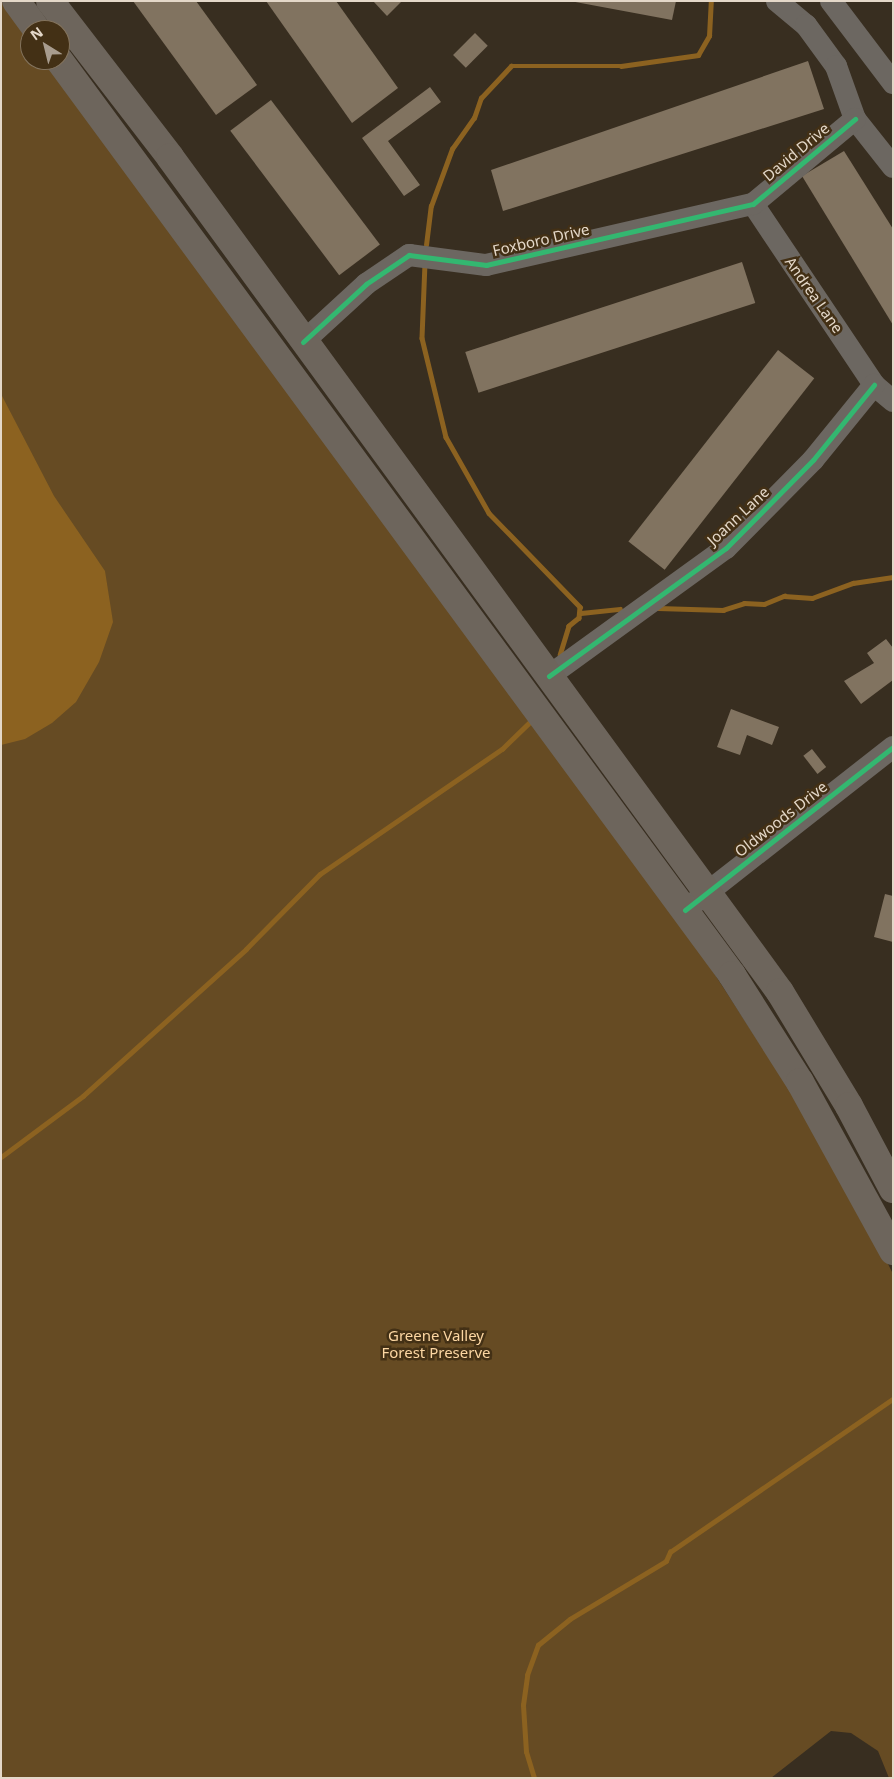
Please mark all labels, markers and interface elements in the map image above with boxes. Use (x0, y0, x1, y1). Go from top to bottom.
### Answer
north arrow (20, 20, 70, 70)
text: N (26, 22, 47, 44)
street label: David Drive (759, 119, 833, 185)
street label: Foxboro Drive (491, 220, 591, 260)
street label: Andrea Lane (781, 253, 847, 337)
street label: Joann Lane (703, 483, 773, 549)
street label: Oldwoods Drive (731, 777, 831, 861)
park label: Greene Valley Forest Preserve (381, 1326, 491, 1361)

